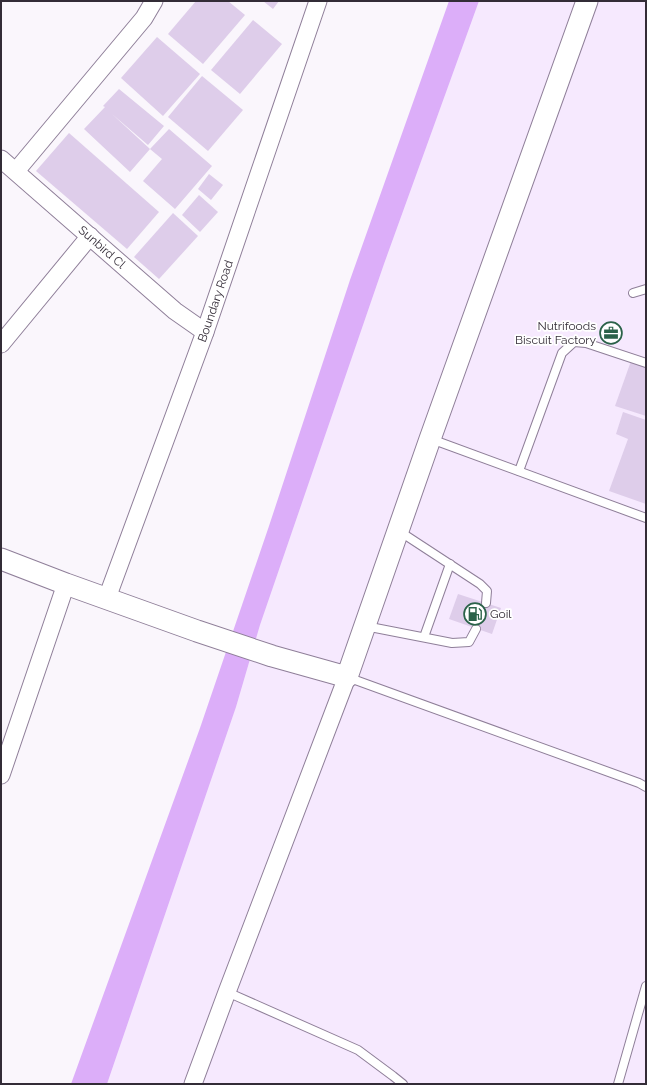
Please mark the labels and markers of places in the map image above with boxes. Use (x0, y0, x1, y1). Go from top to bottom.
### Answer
place label: Nutrifoods Biscuit Factory (515, 319, 596, 347)
office icon: Nutrifoods Biscuit Factory (598, 320, 624, 346)
fuel station icon: Goil (462, 601, 488, 627)
place label: Goil (490, 607, 512, 621)

